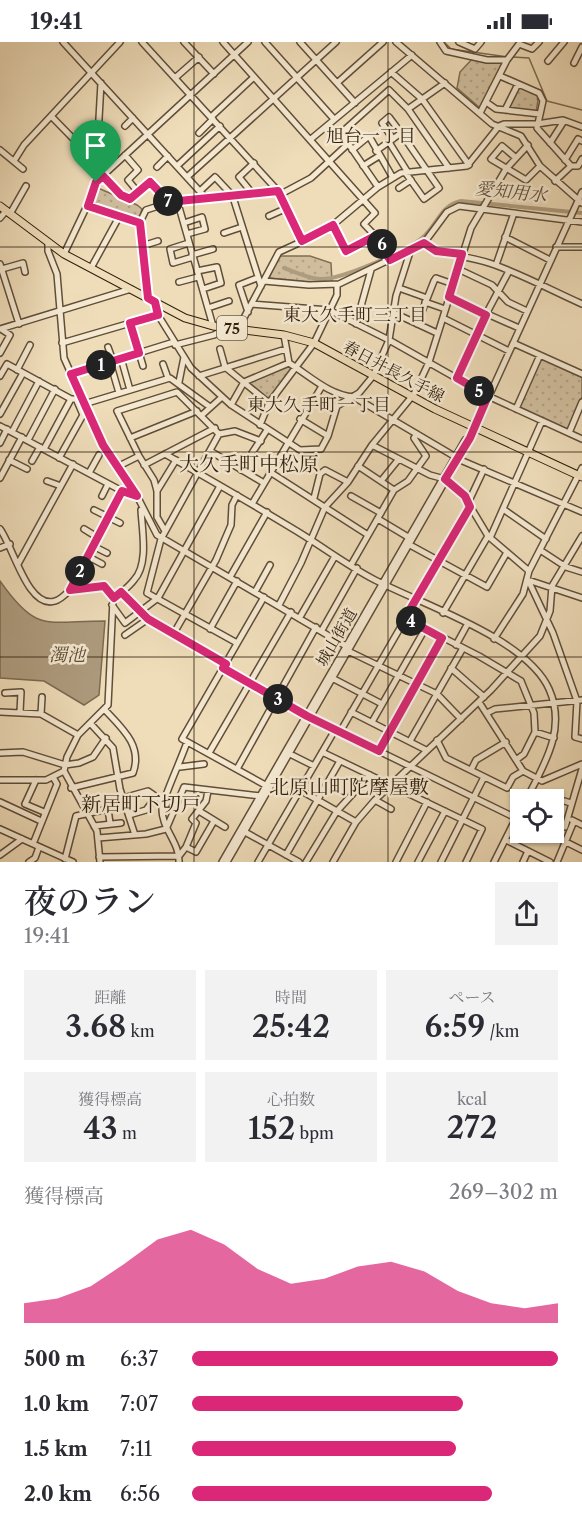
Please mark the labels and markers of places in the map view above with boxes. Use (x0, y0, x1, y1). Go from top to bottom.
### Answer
pin (70, 120, 121, 182)
pin: 7 (153, 186, 183, 216)
pin: 6 (367, 229, 397, 259)
pin: 1 (86, 350, 116, 380)
pin: 5 (464, 376, 494, 406)
pin: 2 (65, 556, 95, 586)
pin: 4 (396, 606, 426, 636)
pin: 3 (263, 684, 293, 714)

